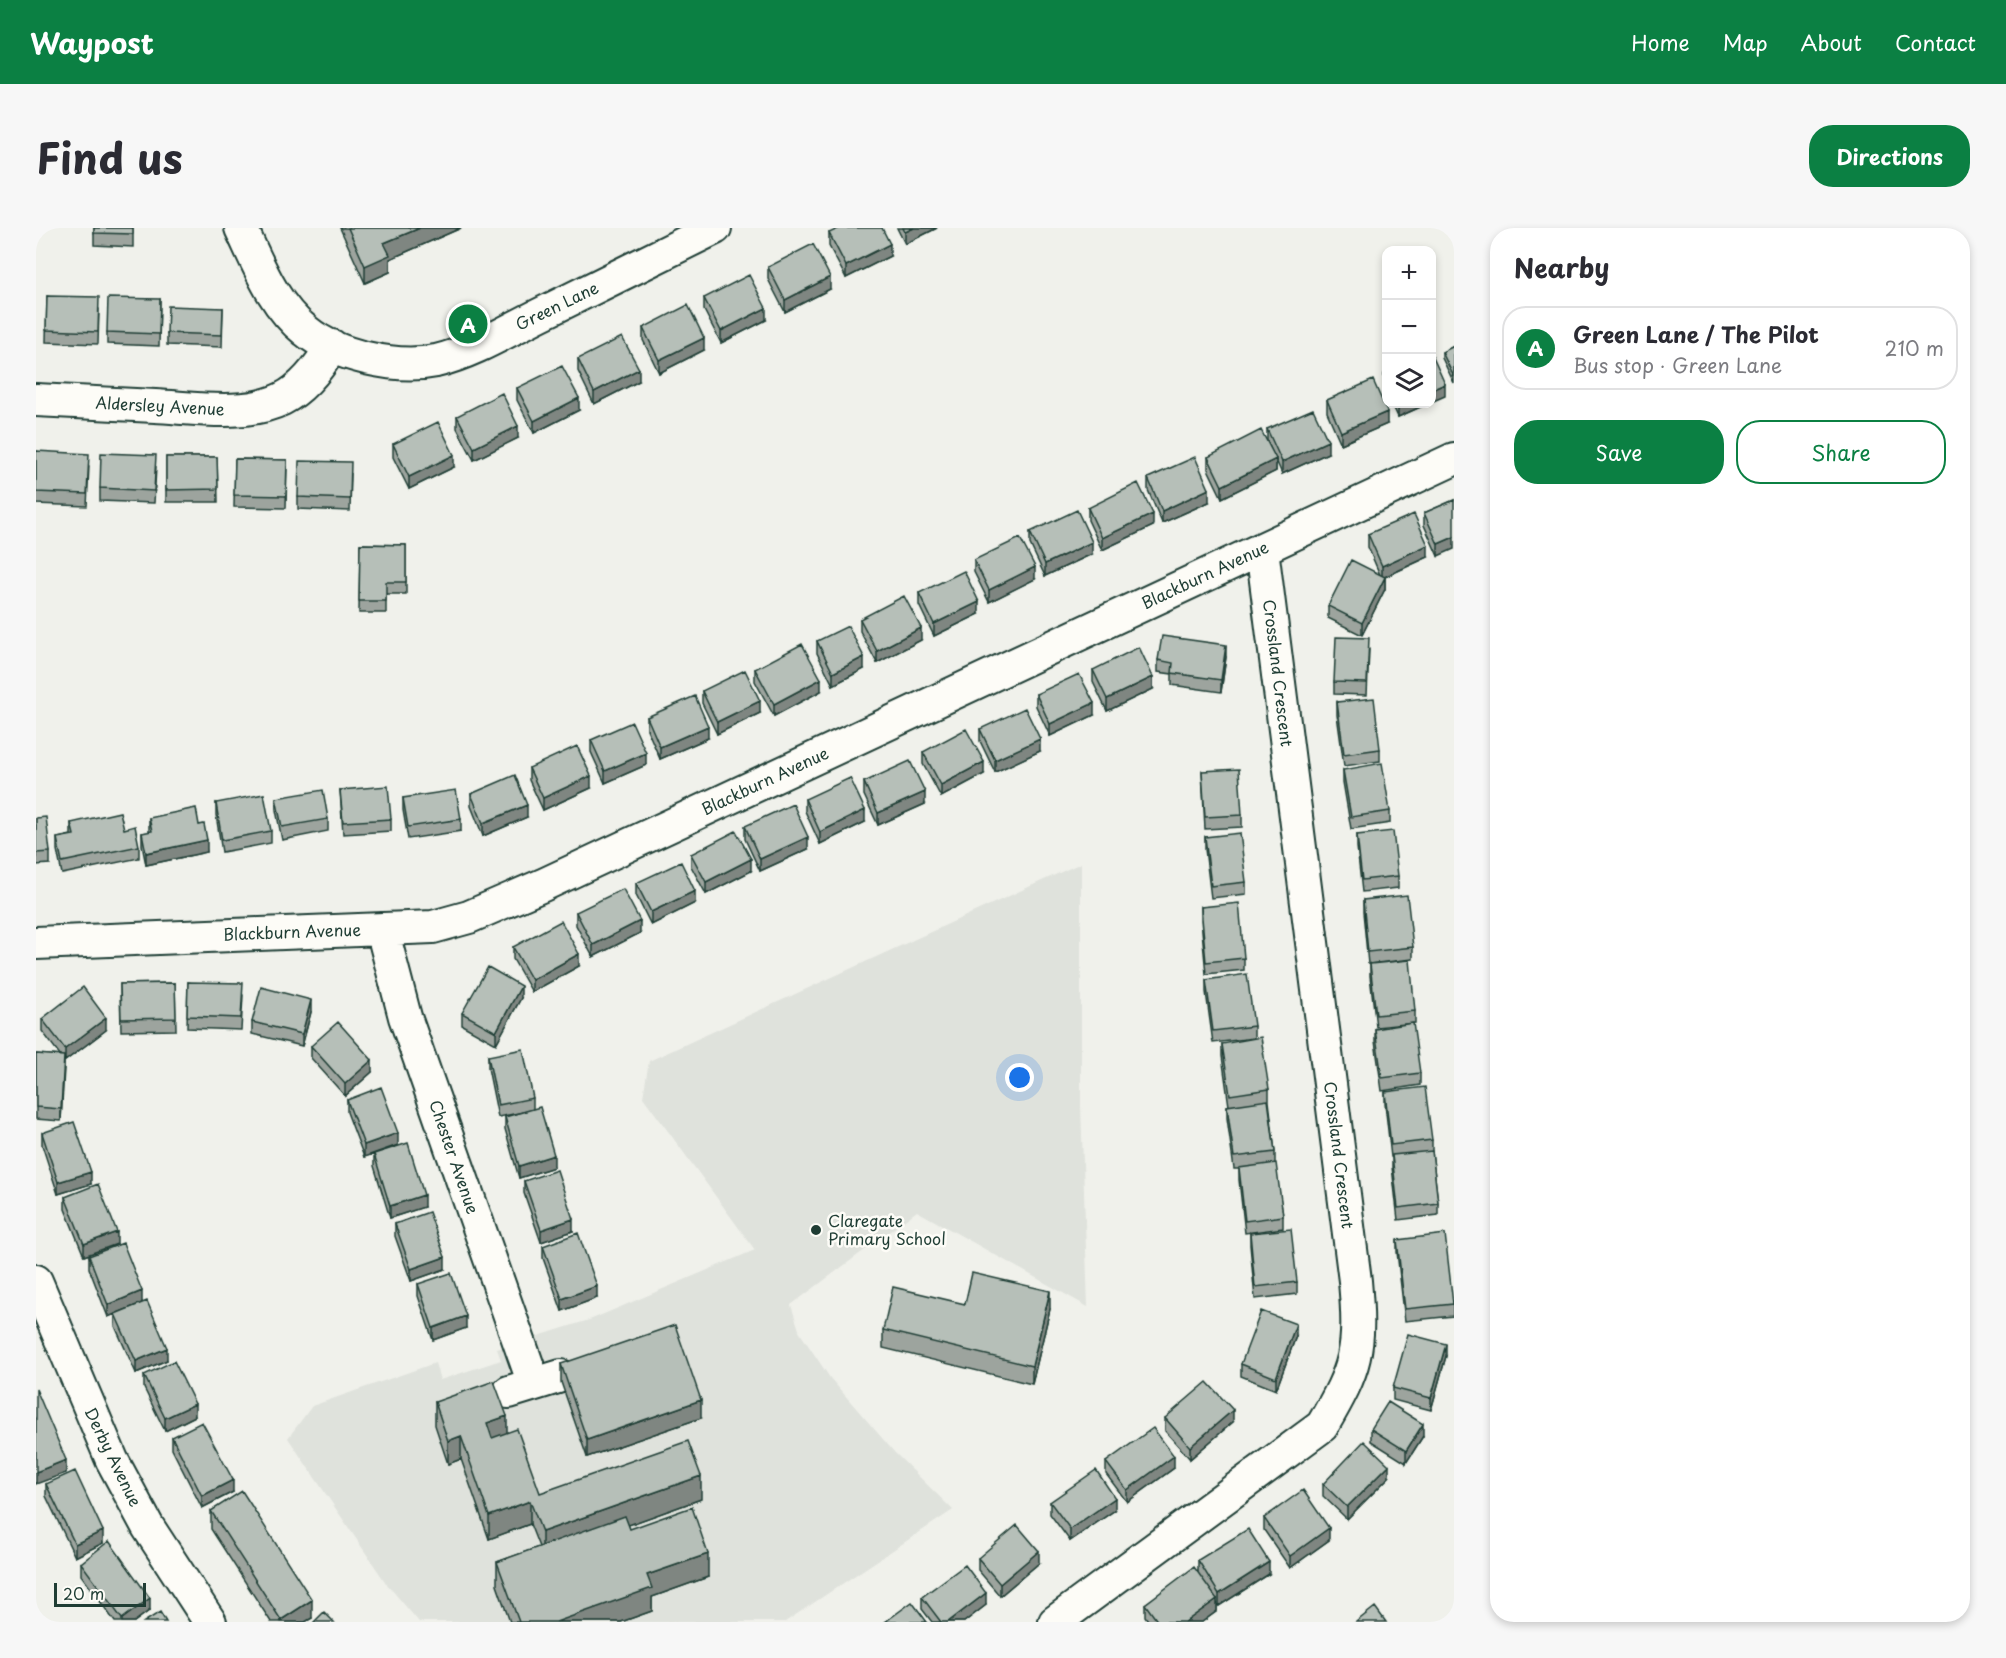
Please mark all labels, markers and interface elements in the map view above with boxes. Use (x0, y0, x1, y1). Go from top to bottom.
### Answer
text: Waypost (30, 21, 154, 64)
text: Home (1631, 26, 1690, 58)
text: Map (1723, 26, 1768, 58)
text: About (1801, 26, 1862, 58)
text: Contact (1895, 26, 1976, 58)
text: Find us (36, 125, 183, 188)
button: Directions (1809, 125, 1970, 187)
map controls (1382, 246, 1436, 408)
button: + (1382, 246, 1436, 300)
text: Nearby (1514, 248, 1609, 287)
street label: Green Lane (511, 275, 602, 336)
button: − (1382, 300, 1436, 354)
pin: A (448, 302, 488, 346)
text: Green Lane / The Pilot (1573, 317, 1819, 350)
text: A (1528, 333, 1543, 363)
text: 210 m (1885, 333, 1944, 363)
text: Bus stop · Green Lane (1573, 350, 1782, 380)
button: layers (1382, 354, 1436, 408)
street label: Aldersley Avenue (95, 390, 226, 420)
button: Save (1514, 420, 1724, 484)
button: Share (1736, 420, 1946, 484)
street label: Blackburn Avenue (1137, 534, 1272, 614)
street label: Crossland Crescent (1258, 598, 1300, 748)
street label: Blackburn Avenue (697, 740, 832, 820)
street label: Blackburn Avenue (223, 917, 362, 945)
your location (1005, 1063, 1034, 1092)
street label: Crossland Crescent (1319, 1080, 1361, 1230)
street label: Chester Avenue (424, 1096, 486, 1217)
place label: Claregate Primary School (828, 1208, 946, 1250)
marker: Claregate Primary School (809, 1223, 823, 1237)
street label: Derby Avenue (79, 1403, 148, 1511)
scale bar (54, 1580, 146, 1608)
text: 20 m (63, 1581, 104, 1605)

